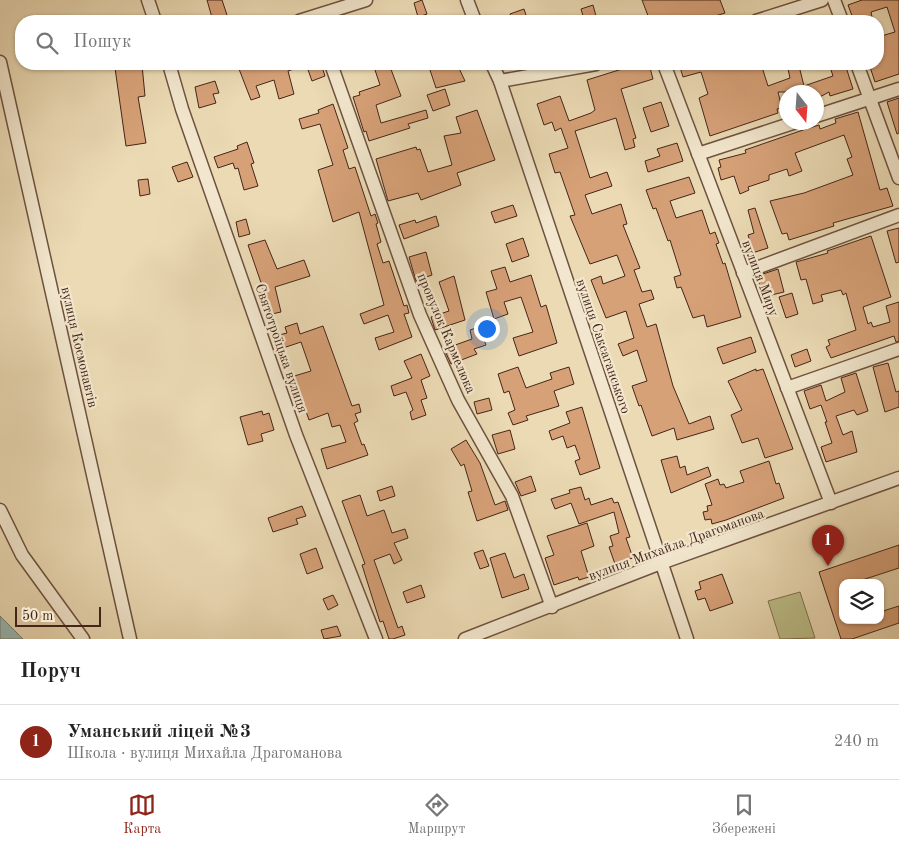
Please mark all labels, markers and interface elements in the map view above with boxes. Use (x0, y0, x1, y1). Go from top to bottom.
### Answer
search box (15, 15, 884, 70)
icon: search (33, 29, 61, 57)
text: Пошук (73, 33, 131, 52)
north arrow (779, 85, 824, 130)
street label: вулиця Миру (739, 238, 781, 319)
street label: провулок Кармелюка (414, 271, 478, 396)
street label: вулиця Саксаганського (573, 277, 633, 416)
street label: Святотроїцька вулиця (252, 282, 310, 415)
street label: вулиця Космонавтів (58, 285, 100, 409)
your location (474, 316, 500, 342)
street label: вулиця Михайла Драгоманова (587, 507, 766, 583)
pin: 1 (812, 525, 844, 566)
map controls (839, 579, 884, 624)
button: layers (839, 579, 884, 624)
scale bar (15, 604, 101, 627)
text: 50 m (22, 609, 53, 623)
text: Поруч (20, 661, 81, 682)
text: Уманський ліцей №3 (67, 723, 251, 742)
text: 1 (31, 734, 41, 750)
text: 240 m (834, 734, 879, 750)
text: Школа · вулиця Михайла Драгоманова (67, 746, 342, 762)
tab: Карта (123, 791, 161, 838)
tab: Маршрут (408, 791, 465, 838)
tab: Збережені (712, 791, 776, 838)

